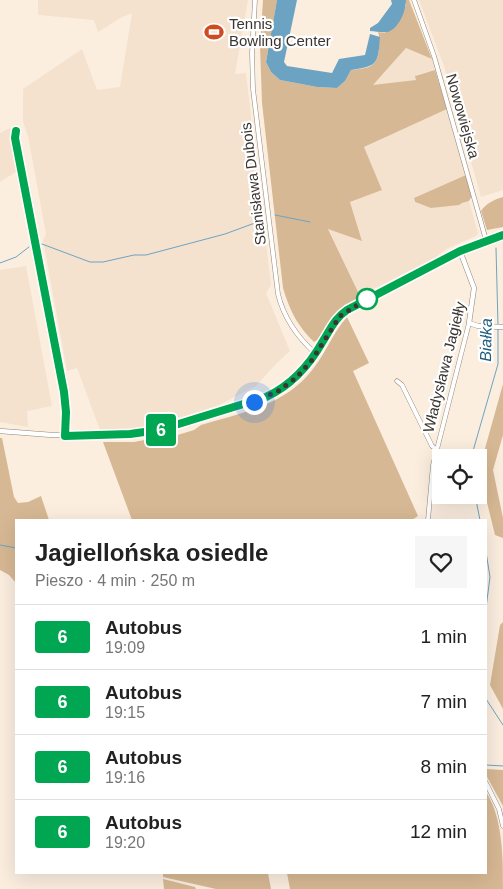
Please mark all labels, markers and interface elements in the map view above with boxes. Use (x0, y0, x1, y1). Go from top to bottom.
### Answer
place label: Tennis Bowling Center (229, 15, 331, 49)
sports icon: Tennis Bowling Center (203, 21, 225, 43)
street label: Nowowiejska (443, 72, 483, 161)
street label: Stanisława Dubois (237, 122, 269, 246)
unlabelled marker (356, 288, 378, 310)
street label: Władysława Jagiełły (420, 299, 469, 434)
water label: Białka (477, 318, 495, 362)
your location (242, 390, 267, 415)
line badge: 6 (145, 414, 177, 446)
text: 6 (156, 420, 166, 440)
map controls (432, 449, 487, 504)
button: locate (432, 449, 487, 504)
button: heart (415, 536, 467, 588)
text: Jagiellońska osiedle (35, 539, 268, 566)
text: Pieszo · 4 min · 250 m (35, 572, 195, 589)
text: Autobus (105, 617, 182, 638)
text: 1 min (421, 626, 467, 647)
text: 6 (57, 627, 68, 647)
text: 19:09 (105, 639, 145, 656)
text: Autobus (105, 682, 182, 703)
text: 7 min (421, 691, 467, 712)
text: 6 (57, 692, 68, 712)
text: 19:15 (105, 704, 145, 721)
text: Autobus (105, 747, 182, 768)
text: 8 min (421, 756, 467, 777)
text: 6 (57, 757, 68, 777)
text: 19:16 (105, 769, 145, 786)
text: Autobus (105, 812, 182, 833)
text: 12 min (410, 821, 467, 842)
text: 6 (57, 822, 68, 842)
text: 19:20 (105, 834, 145, 851)

